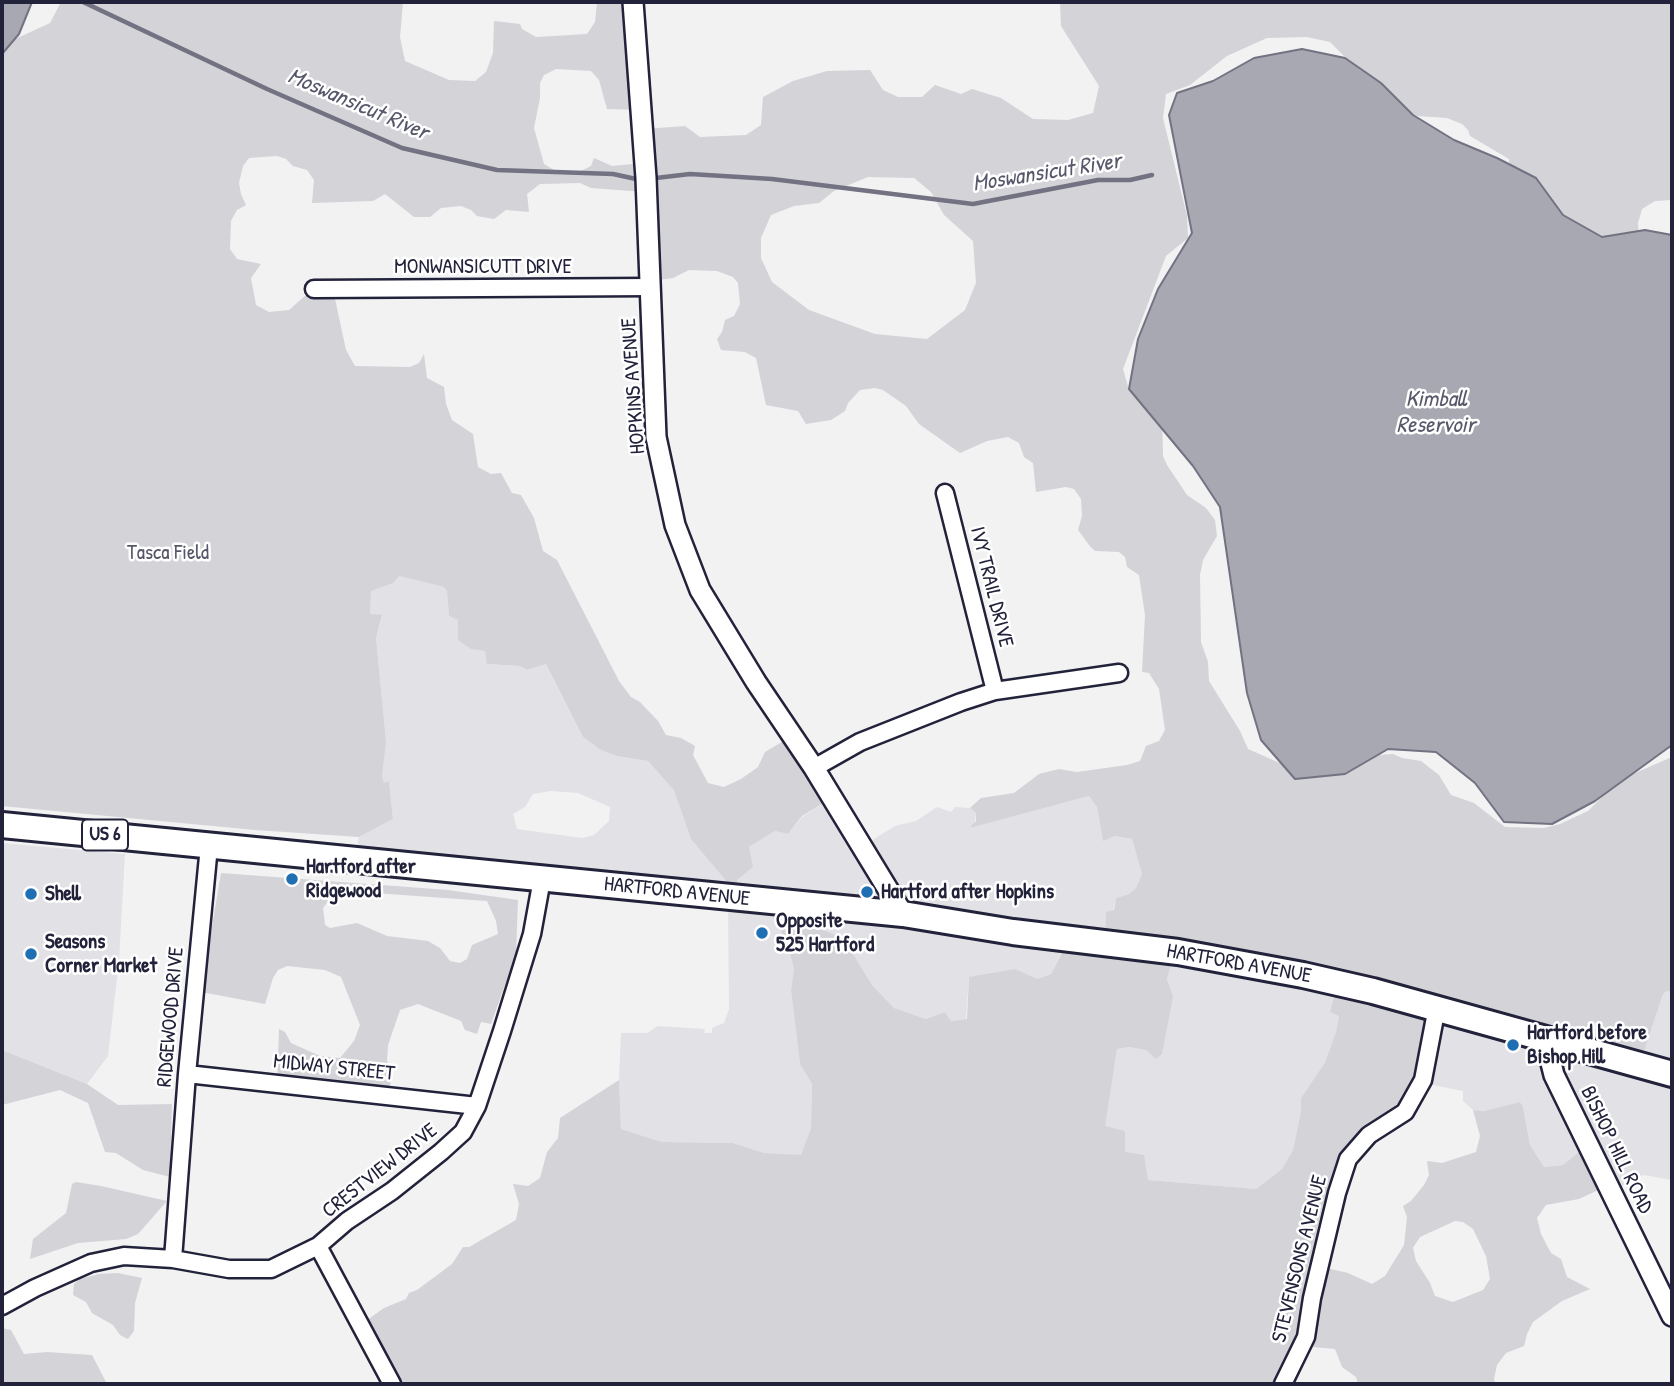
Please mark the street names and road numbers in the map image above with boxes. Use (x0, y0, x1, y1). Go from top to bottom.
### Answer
street label: MONWANSICUTT DRIVE (394, 254, 572, 280)
street label: HOPKINS AVENUE (617, 317, 651, 455)
street label: IVY TRAIL DRIVE (964, 524, 1018, 650)
road number: US 6 (82, 820, 128, 850)
street label: HARTFORD AVENUE (603, 872, 751, 912)
street label: HARTFORD AVENUE (1165, 939, 1313, 989)
street label: RIDGEWOOD DRIVE (152, 946, 190, 1088)
street label: MIDWAY STREET (272, 1049, 396, 1087)
street label: BISHOP HILL ROAD (1574, 1082, 1658, 1218)
street label: CRESTVIEW DRIVE (317, 1118, 443, 1224)
street label: STEVENSONS AVENUE (1267, 1173, 1333, 1345)

